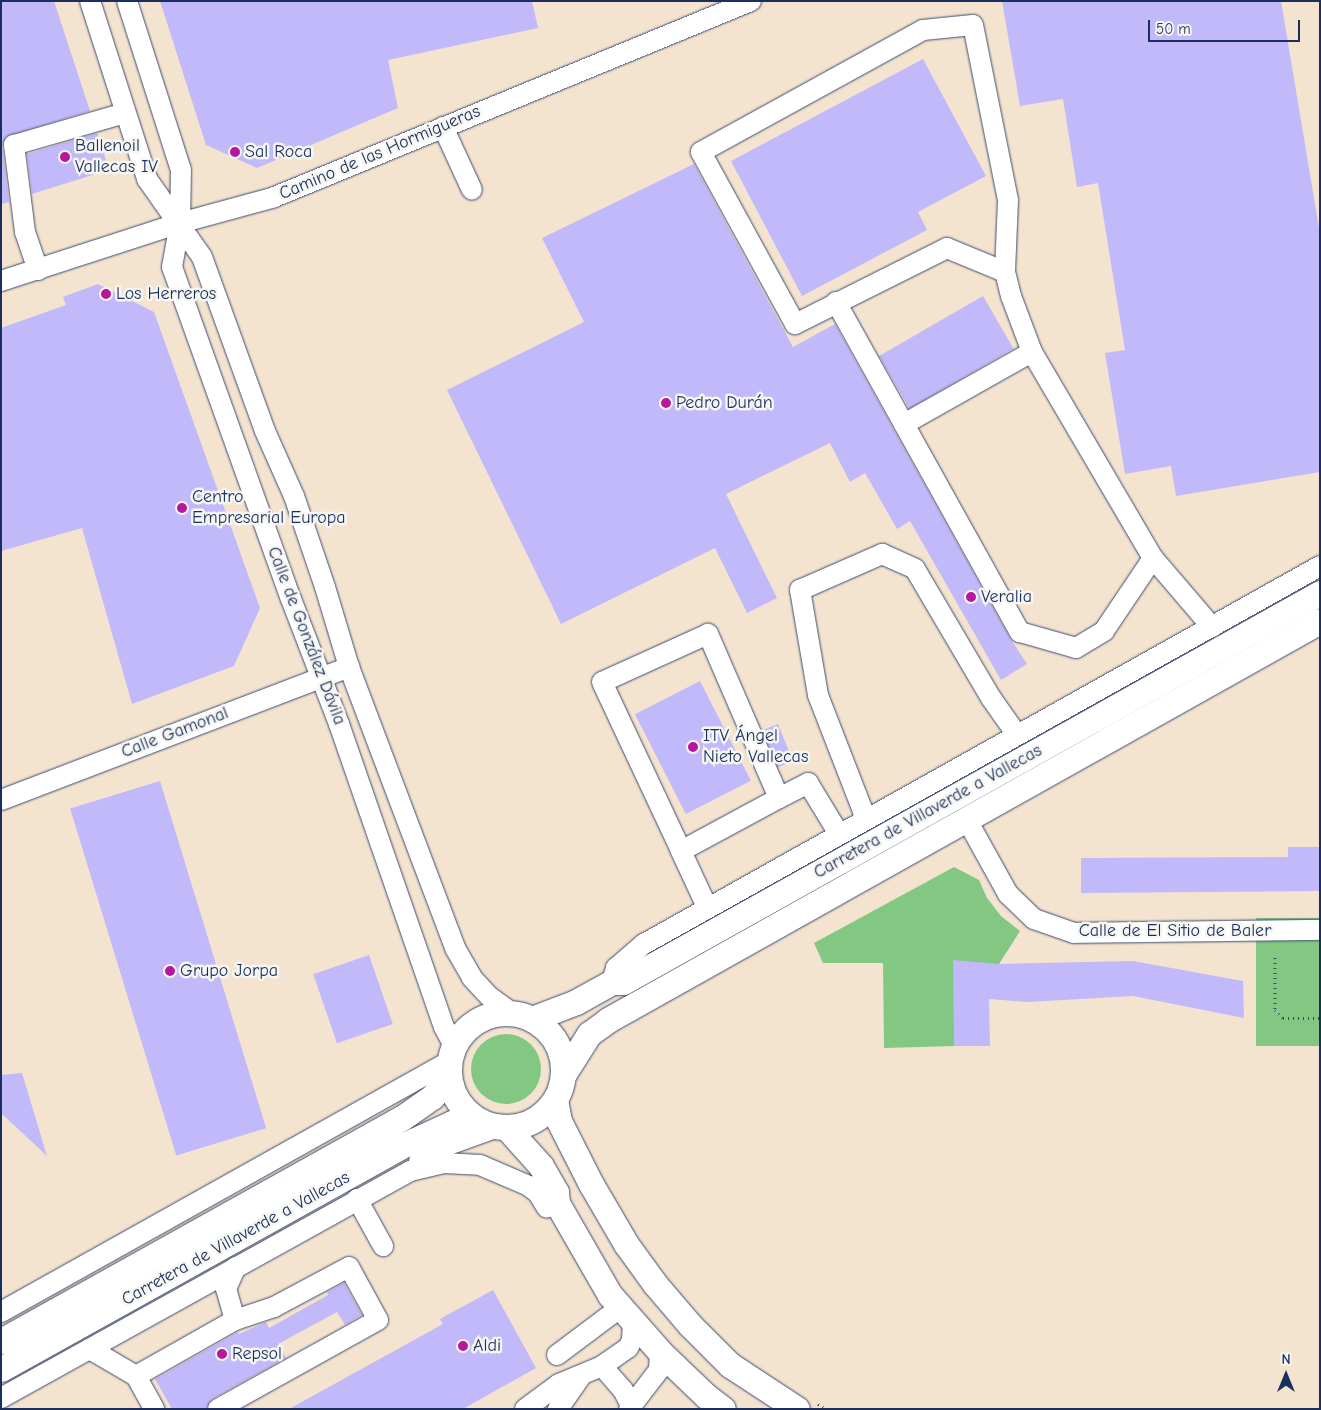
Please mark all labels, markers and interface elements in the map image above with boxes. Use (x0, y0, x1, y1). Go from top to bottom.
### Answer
scale bar (1151, 10, 1304, 42)
text: 50 m (1156, 20, 1191, 38)
street label: Camino de las Hormigueras (276, 101, 484, 205)
place label: Ballenoil Vallecas IV (75, 136, 158, 178)
place label: Sal Roca (245, 141, 312, 163)
marker: Sal Roca (229, 146, 241, 158)
marker: Ballenoil Vallecas IV (59, 151, 71, 163)
place label: Los Herreros (116, 283, 216, 305)
marker: Los Herreros (100, 288, 112, 300)
place label: Pedro Durán (676, 392, 773, 414)
marker: Pedro Durán (660, 397, 672, 409)
place label: Centro Empresarial Europa (192, 487, 346, 530)
marker: Centro Empresarial Europa (176, 502, 188, 514)
street label: Calle de González Dávila (262, 544, 350, 728)
place label: Veralia (981, 586, 1032, 608)
marker: Veralia (965, 591, 977, 603)
street label: Calle Gamonal (118, 703, 232, 763)
place label: ITV Ángel Nieto Vallecas (703, 726, 808, 769)
street label: Carretera de Villaverde a Vallecas (810, 740, 1046, 884)
marker: ITV Ángel Nieto Vallecas (687, 741, 699, 753)
street label: Calle de El Sitio de Baler (1079, 920, 1271, 942)
place label: Grupo Jorpa (180, 960, 278, 982)
marker: Grupo Jorpa (164, 965, 176, 977)
street label: Carretera de Villaverde a Vallecas (118, 1167, 354, 1311)
place label: Aldi (473, 1335, 501, 1357)
marker: Aldi (457, 1340, 469, 1352)
place label: Repsol (232, 1343, 282, 1365)
marker: Repsol (216, 1348, 228, 1360)
north arrow (1261, 1350, 1311, 1400)
text: N (1281, 1351, 1291, 1368)

